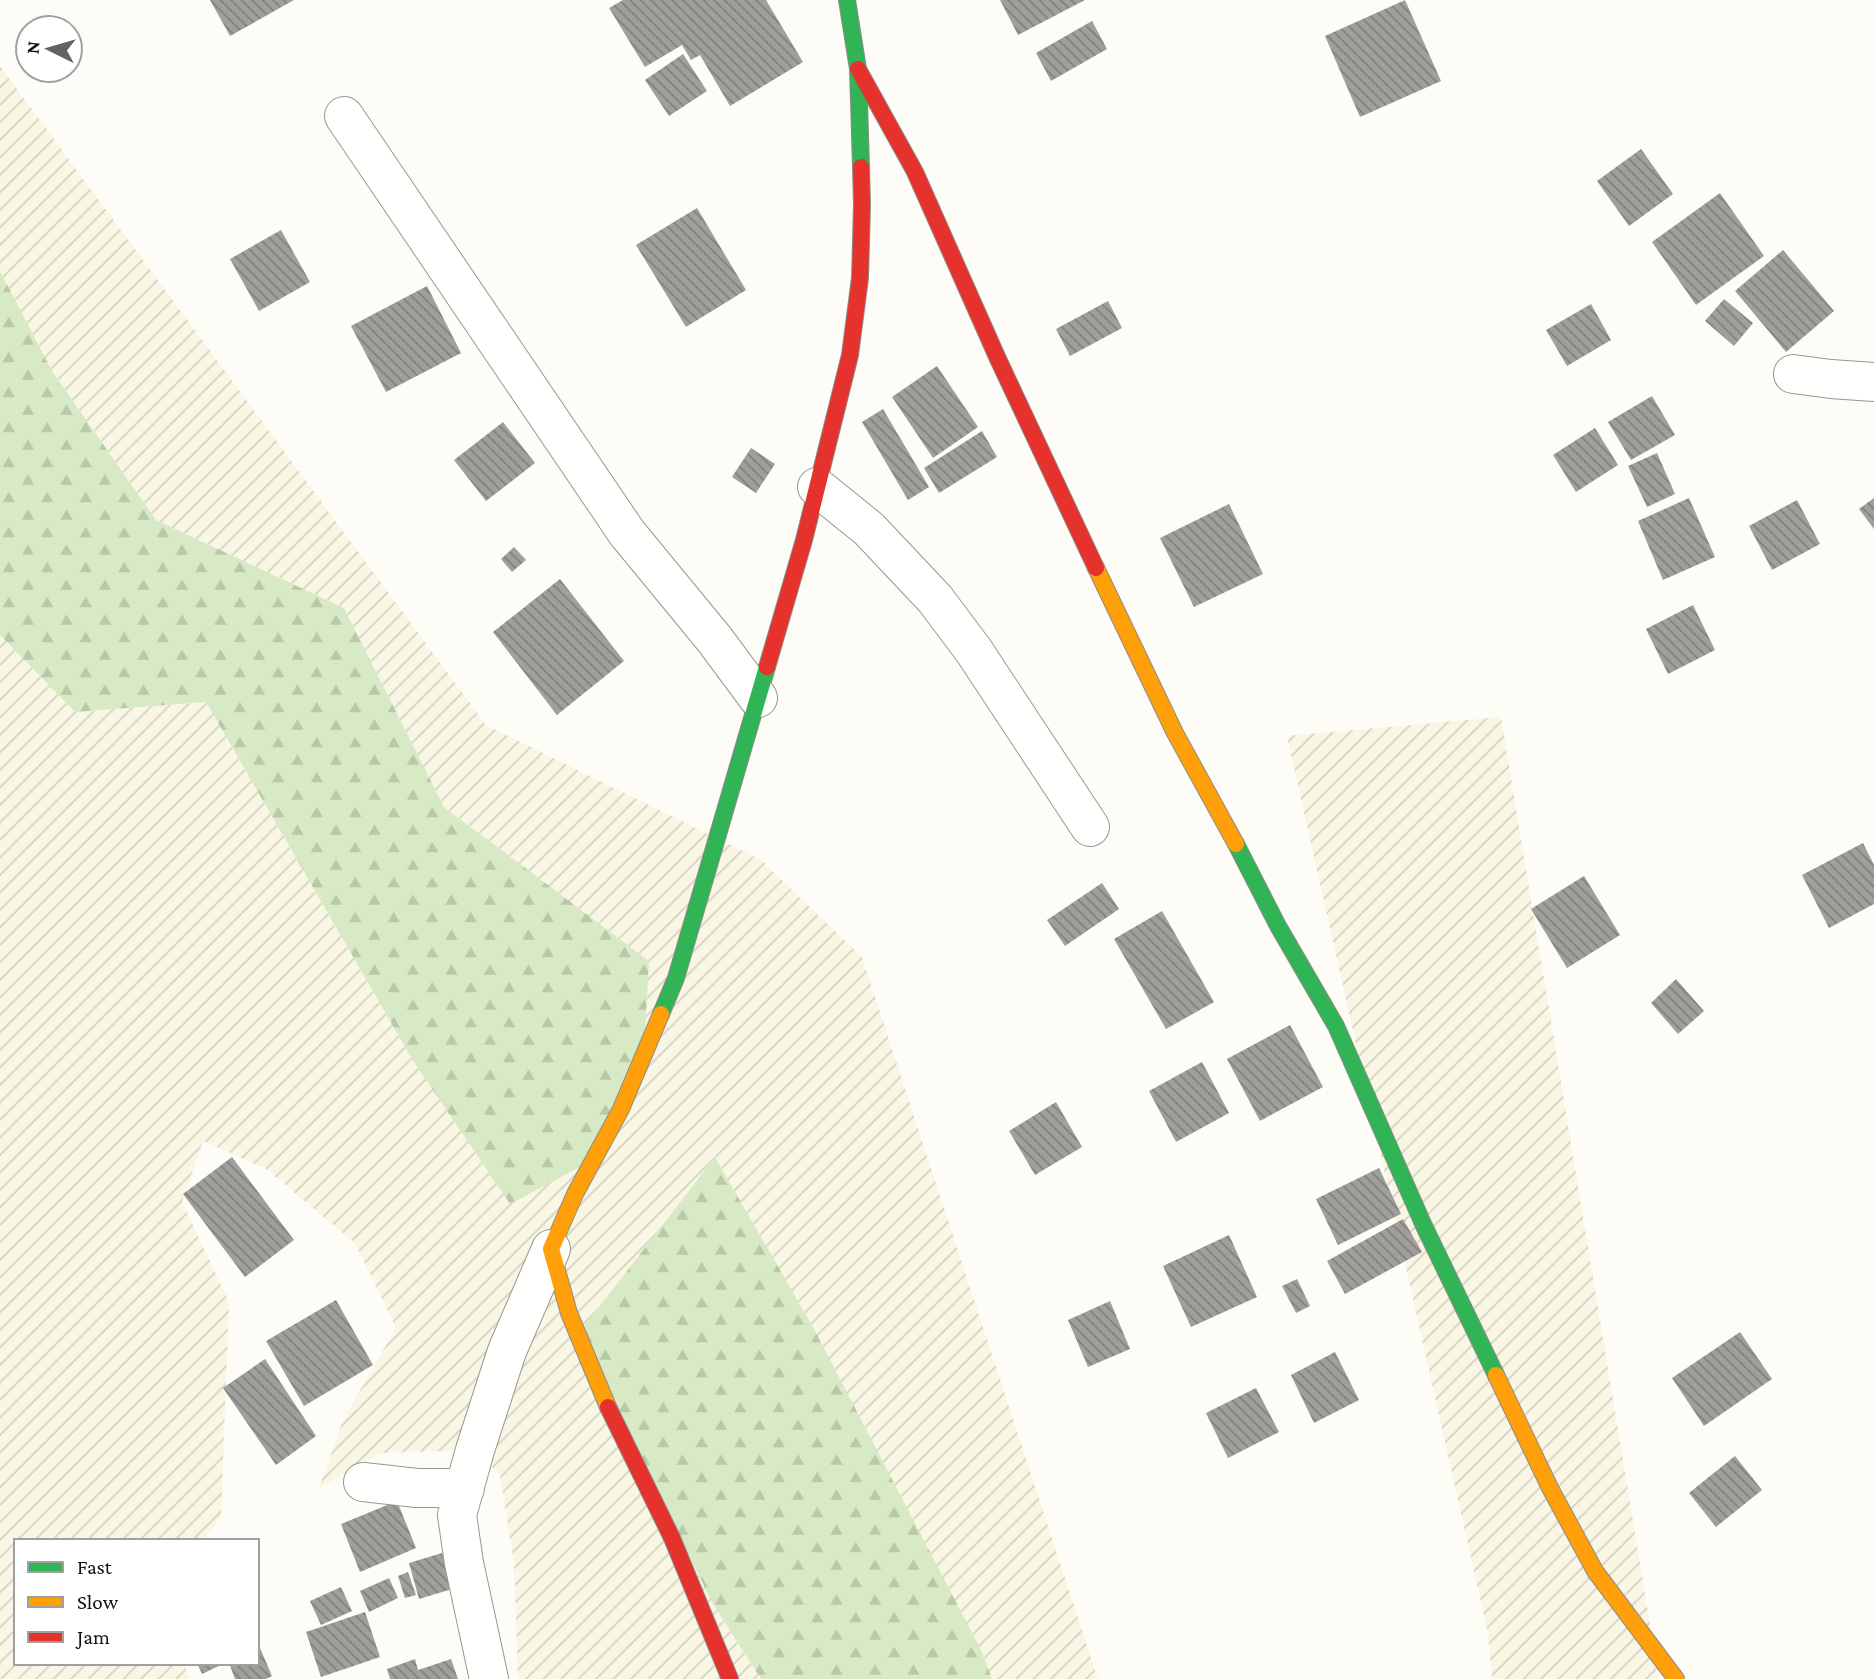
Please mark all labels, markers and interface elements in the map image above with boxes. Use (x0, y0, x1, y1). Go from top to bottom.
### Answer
north arrow (14, 14, 84, 84)
text: N (22, 40, 44, 55)
legend (14, 1539, 259, 1665)
text: Fast (77, 1555, 113, 1579)
text: Slow (77, 1590, 119, 1614)
text: Jam (75, 1625, 110, 1649)

